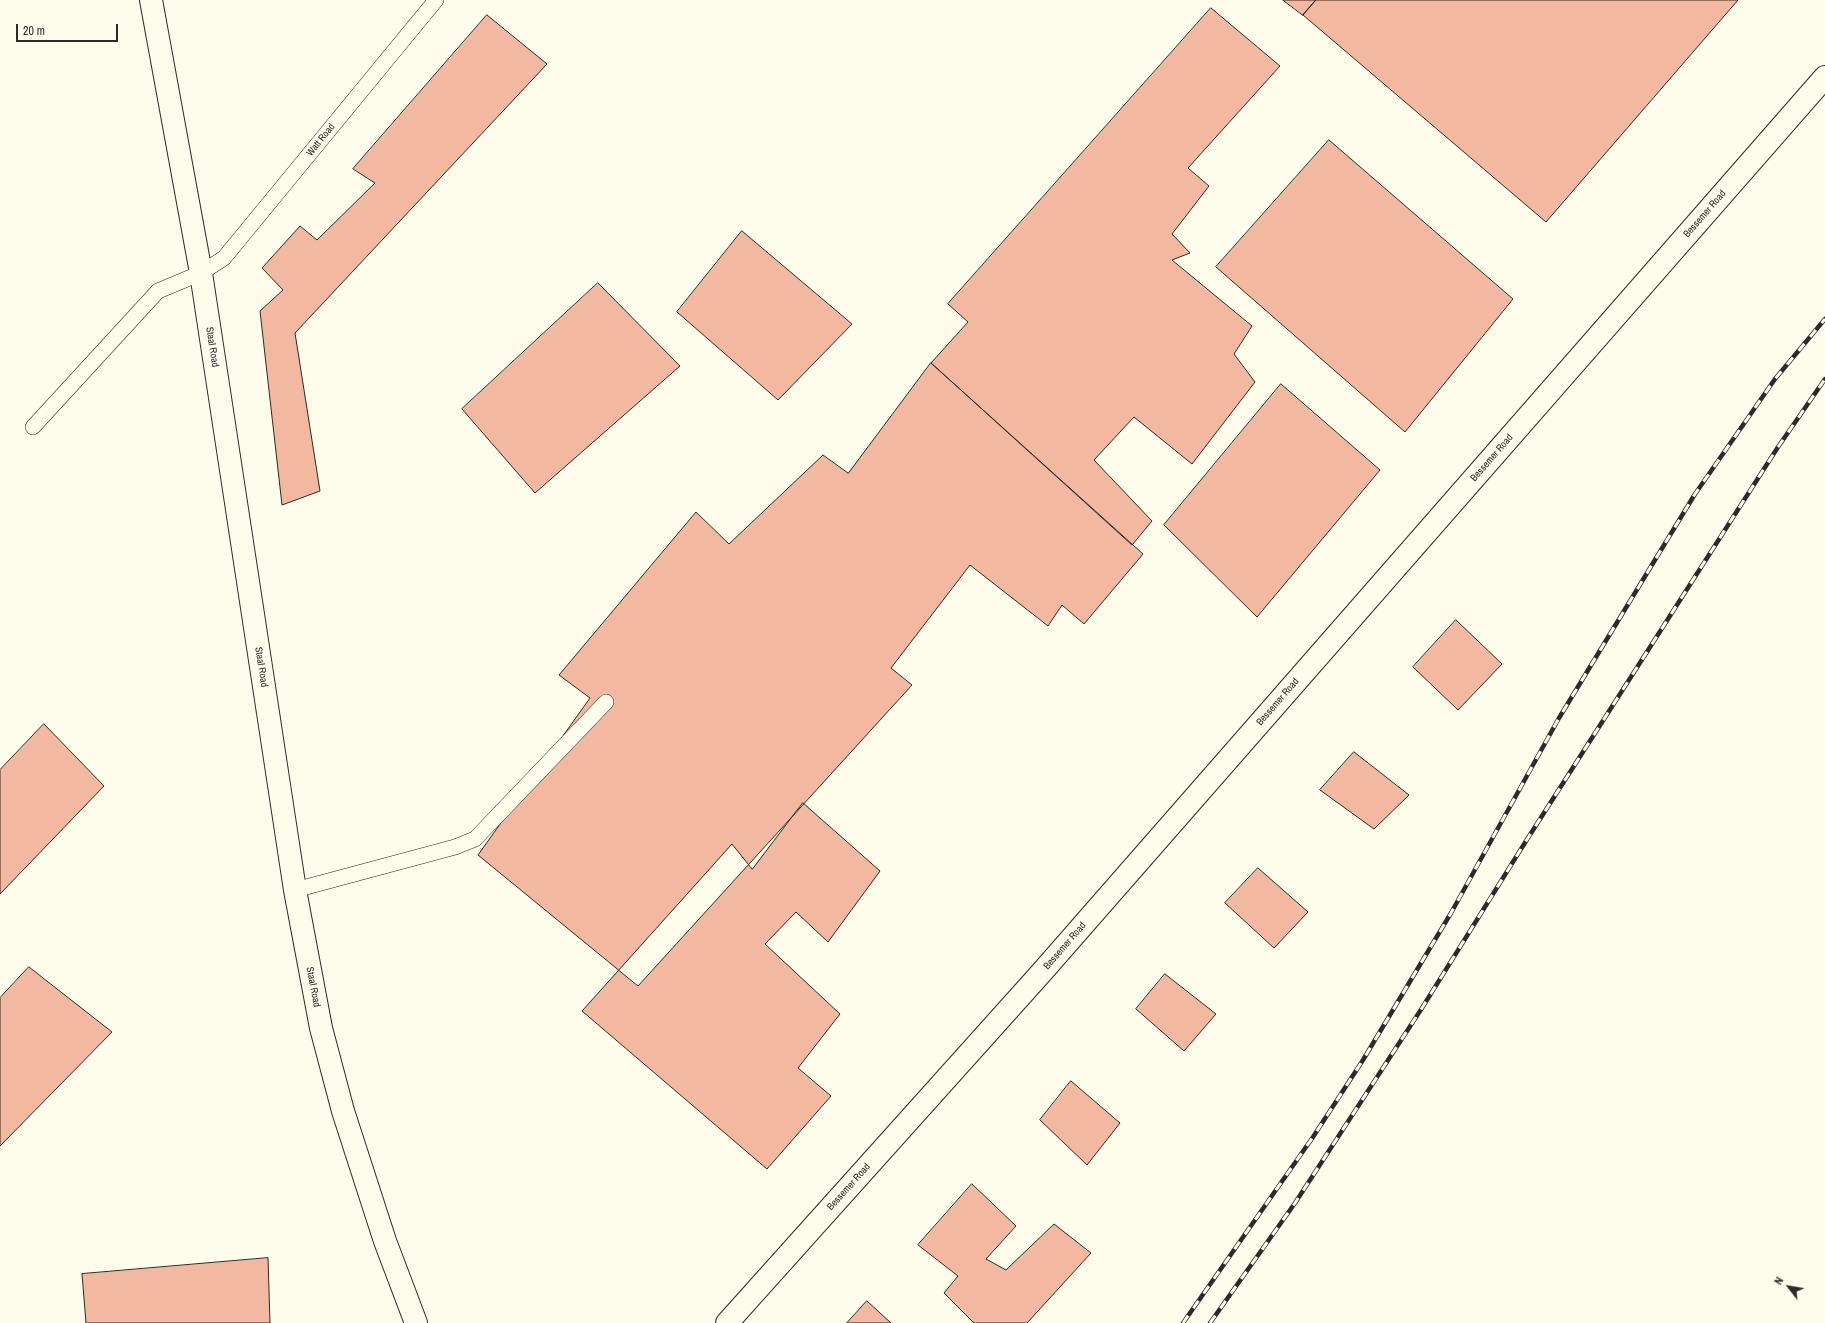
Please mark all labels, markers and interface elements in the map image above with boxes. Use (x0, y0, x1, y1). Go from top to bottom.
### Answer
scale bar (18, 16, 120, 42)
text: 20 m (23, 23, 45, 39)
street label: Watt Road (304, 121, 338, 159)
street label: Bessemer Road (1681, 188, 1729, 240)
street label: Staal Road (203, 326, 221, 368)
street label: Bessemer Road (1468, 432, 1516, 484)
street label: Staal Road (252, 646, 270, 688)
street label: Bessemer Road (1254, 676, 1302, 728)
street label: Bessemer Road (1041, 920, 1089, 972)
street label: Staal Road (303, 966, 323, 1008)
street label: Bessemer Road (825, 1161, 873, 1213)
north arrow (1769, 1267, 1809, 1307)
text: N (1771, 1274, 1786, 1287)

